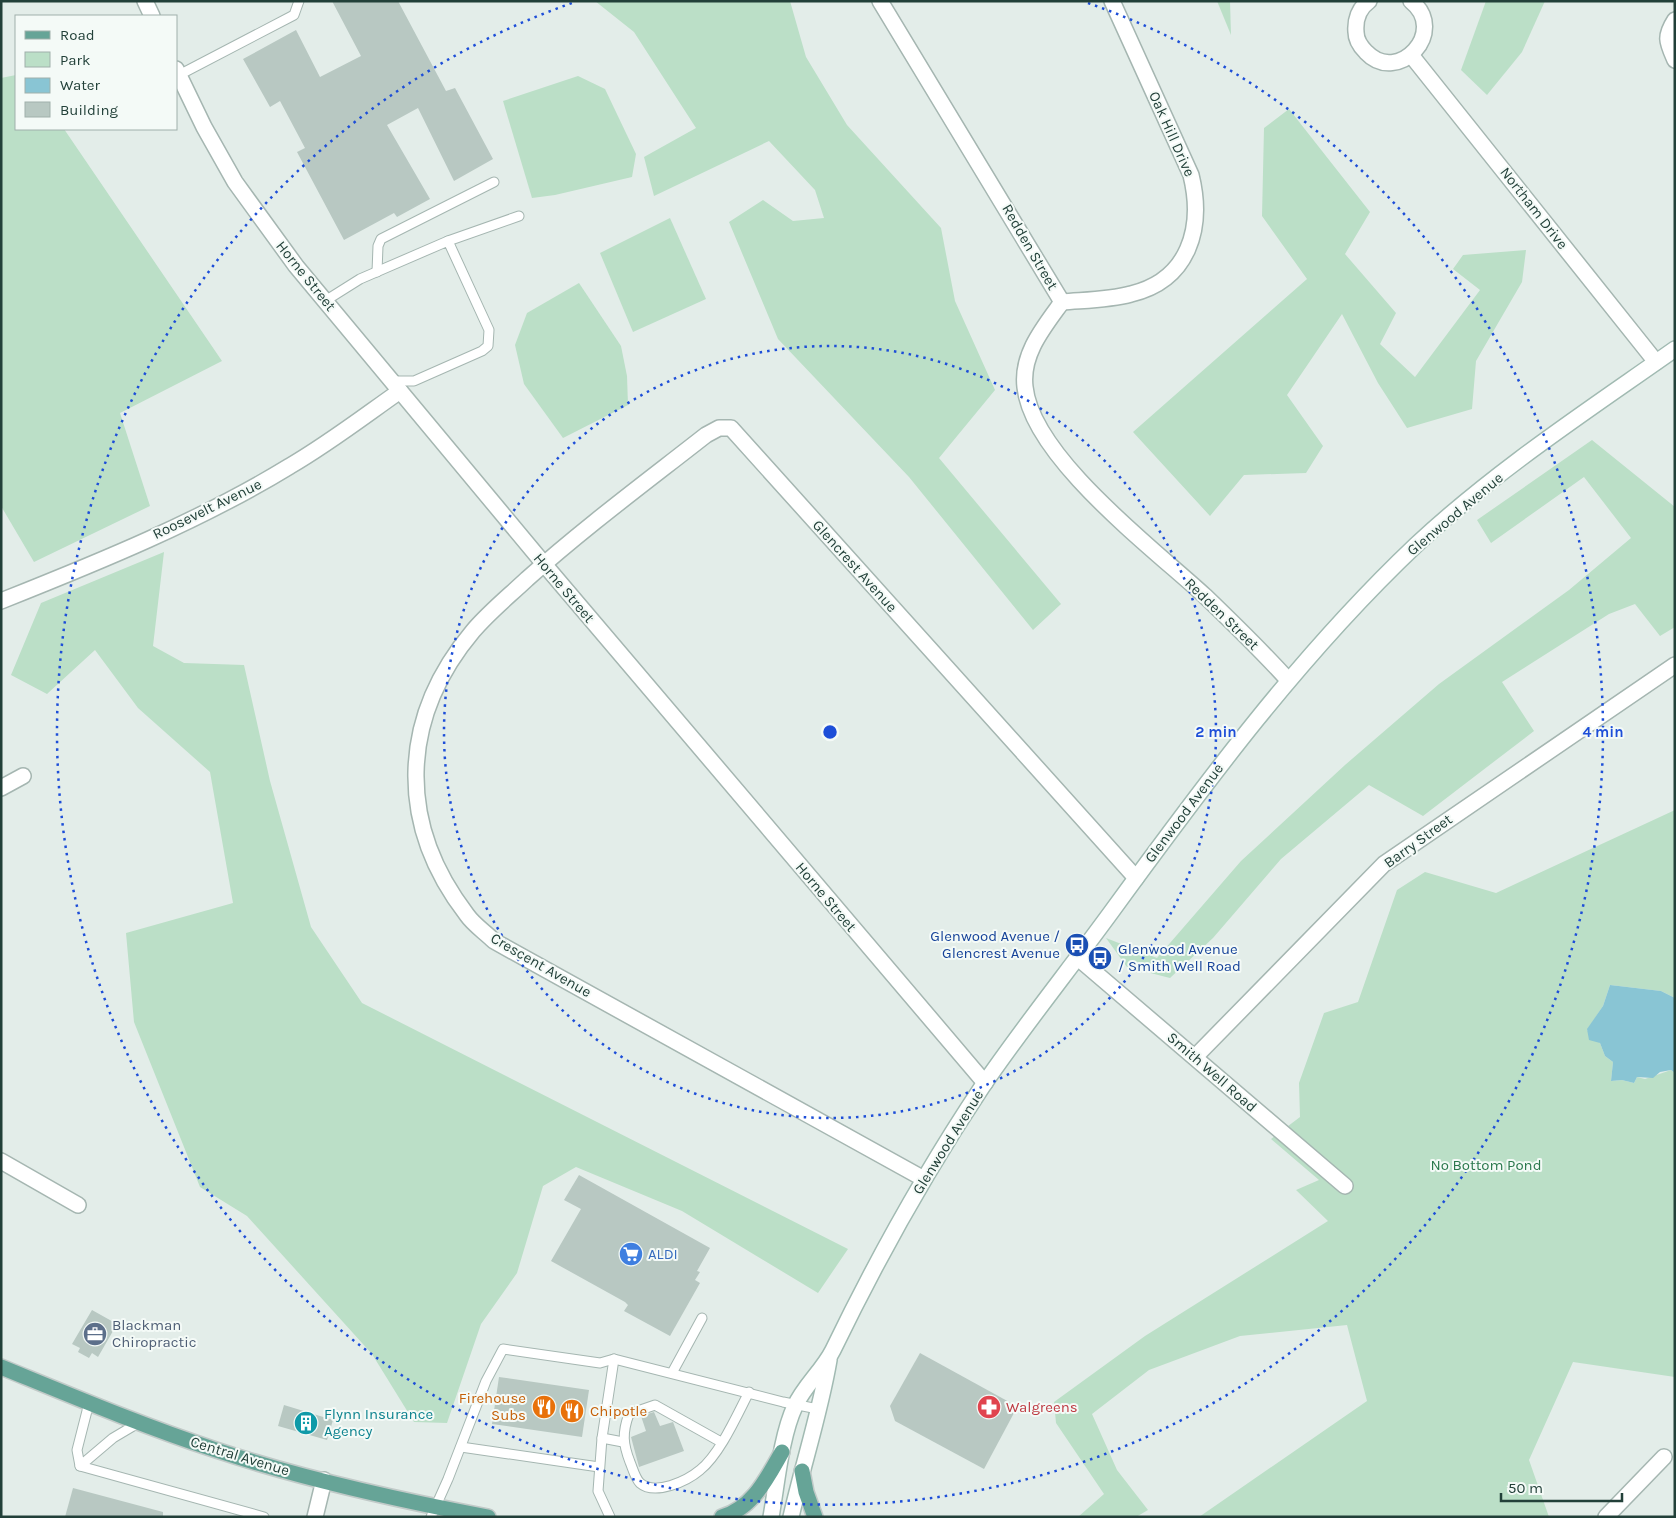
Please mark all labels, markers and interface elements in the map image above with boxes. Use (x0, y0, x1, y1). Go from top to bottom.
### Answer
legend (15, 15, 178, 130)
text: Road (60, 26, 95, 44)
text: Park (60, 51, 90, 69)
text: Water (60, 76, 101, 94)
street label: Oak Hill Drive (1145, 89, 1199, 179)
text: Building (60, 101, 118, 119)
street label: Northam Drive (1496, 163, 1572, 253)
street label: Redden Street (998, 201, 1062, 293)
street label: Horne Street (272, 237, 340, 315)
street label: Glenwood Avenue (1403, 469, 1507, 559)
street label: Roosevelt Avenue (149, 475, 265, 543)
street label: Glencrest Avenue (809, 516, 901, 616)
street label: Horne Street (530, 550, 598, 627)
street label: Redden Street (1181, 574, 1263, 654)
centre of rings (821, 723, 839, 741)
text: 2 min (1195, 723, 1237, 741)
text: 4 min (1582, 723, 1624, 741)
street label: Glenwood Avenue (1141, 760, 1227, 866)
street label: Barry Street (1380, 810, 1456, 872)
street label: Horne Street (792, 859, 860, 936)
place label: Glenwood Avenue / Glencrest Avenue (930, 927, 1060, 962)
street label: Crescent Avenue (487, 929, 595, 1001)
bus stop icon: Glenwood Avenue / Glencrest Avenue (1064, 932, 1090, 958)
place label: Glenwood Avenue / Smith Well Road (1118, 940, 1241, 975)
bus stop icon: Glenwood Avenue / Smith Well Road (1087, 945, 1113, 971)
street label: Smith Well Road (1163, 1028, 1261, 1116)
street label: Glenwood Avenue (909, 1086, 987, 1198)
park label: No Bottom Pond (1430, 1156, 1542, 1174)
supermarket icon: ALDI (618, 1241, 644, 1267)
place label: ALDI (648, 1245, 678, 1263)
place label: Blackman Chiropractic (112, 1316, 196, 1351)
office icon: Blackman Chiropractic (82, 1321, 108, 1347)
place label: Firehouse Subs (459, 1389, 526, 1424)
restaurant icon: Firehouse Subs (531, 1394, 557, 1420)
pharmacy icon: Walgreens (976, 1394, 1002, 1420)
restaurant icon: Chipotle (559, 1398, 585, 1424)
place label: Walgreens (1006, 1398, 1078, 1416)
place label: Chipotle (590, 1402, 647, 1420)
place label: Flynn Insurance Agency (324, 1405, 433, 1440)
building icon: Flynn Insurance Agency (293, 1410, 319, 1436)
street label: Central Avenue (188, 1432, 292, 1480)
scale bar (1501, 1470, 1622, 1502)
text: 50 m (1508, 1479, 1543, 1497)

